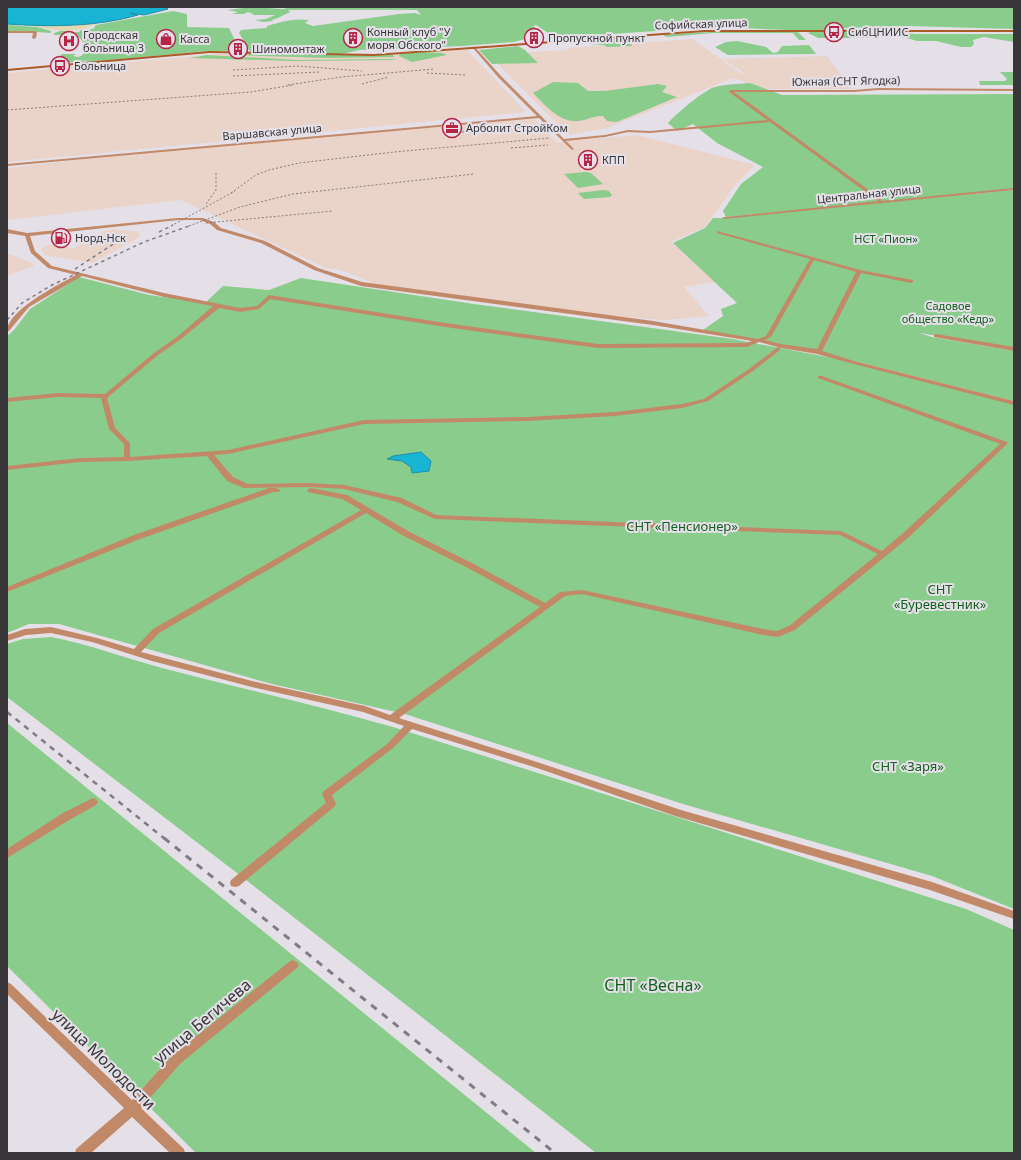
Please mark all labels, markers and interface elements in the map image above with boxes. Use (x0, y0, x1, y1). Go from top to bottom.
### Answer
street label: Софийская улица (654, 14, 748, 33)
bus stop icon: СибЦНИИС (823, 21, 845, 43)
place label: Конный клуб "У моря Обского" (367, 24, 451, 52)
place label: СибЦНИИС (848, 24, 908, 39)
place label: Городская больница 3 (83, 27, 144, 55)
building icon: Конный клуб "У моря Обского" (342, 27, 364, 49)
building icon: Пропускной пункт (523, 27, 545, 49)
shop icon: Касса (155, 28, 177, 50)
hospital icon: Городская больница 3 (58, 30, 80, 52)
place label: Пропускной пункт (548, 30, 645, 45)
place label: Касса (180, 31, 210, 46)
building icon: Шиномонтаж (227, 38, 249, 60)
place label: Шиномонтаж (252, 41, 325, 56)
bus stop icon: Больница (49, 55, 71, 77)
place label: Больница (74, 58, 126, 73)
street label: Южная (СНТ Ягодка) (792, 72, 900, 89)
office icon: Арболит СтройКом (441, 117, 463, 139)
street label: Варшавская улица (222, 120, 322, 143)
place label: Арболит СтройКом (466, 120, 568, 135)
building icon: КПП (577, 149, 599, 171)
place label: КПП (602, 152, 625, 167)
street label: Центральная улица (816, 181, 922, 206)
fuel station icon: Норд-Нск (50, 227, 72, 249)
place label: Норд-Нск (75, 230, 126, 245)
park label: НСТ «Пион» (854, 231, 918, 246)
park label: Садовое общество «Кедр» (902, 298, 995, 326)
park label: СНТ «Пенсионер» (626, 517, 738, 535)
park label: СНТ «Буревестник» (894, 580, 987, 613)
park label: СНТ «Заря» (872, 757, 944, 775)
street label: улица Бегичева (148, 974, 256, 1068)
park label: СНТ «Весна» (604, 974, 702, 996)
street label: улица Молодости (47, 1004, 161, 1114)

